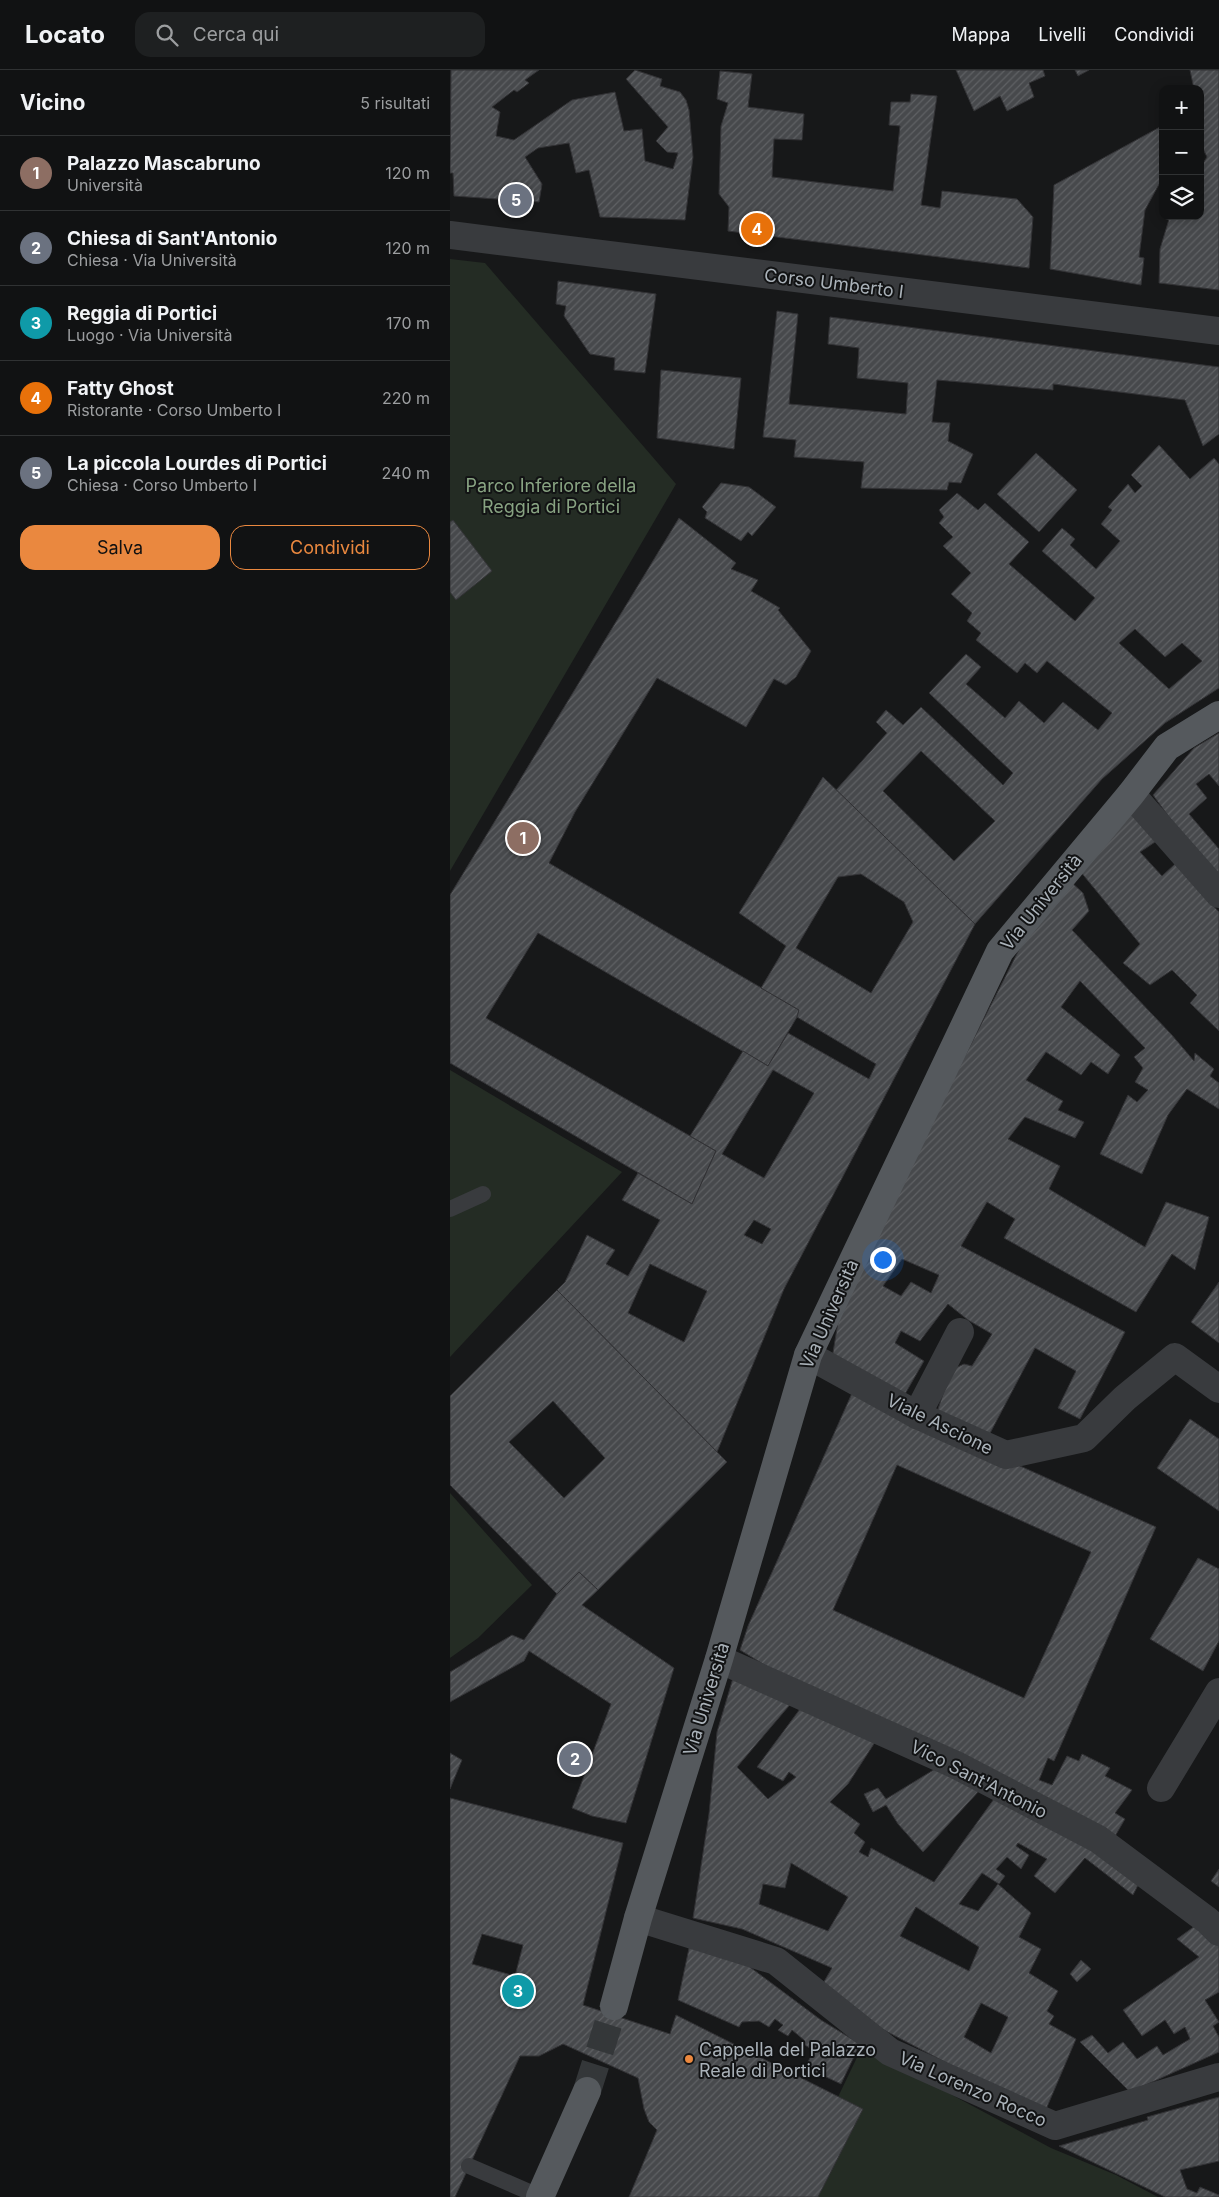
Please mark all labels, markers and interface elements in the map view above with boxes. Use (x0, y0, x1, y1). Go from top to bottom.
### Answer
search box (135, 12, 485, 57)
text: Locato (25, 20, 105, 49)
icon: search (153, 21, 181, 49)
text: Cerca qui (193, 23, 279, 46)
text: Mappa (952, 24, 1010, 45)
text: Livelli (1038, 24, 1086, 45)
text: Condividi (1114, 24, 1194, 45)
map controls (1159, 85, 1204, 220)
button: + (1159, 85, 1204, 130)
text: Vicino (20, 90, 85, 115)
text: 5 risultati (360, 93, 430, 113)
button: − (1159, 130, 1204, 175)
text: Palazzo Mascabruno (67, 152, 261, 175)
text: 1 (33, 163, 39, 183)
text: 120 m (385, 163, 430, 183)
text: Università (67, 175, 143, 195)
button: layers (1159, 175, 1204, 220)
pin: 5 (500, 181, 532, 219)
pin: 4 (741, 210, 773, 248)
text: Chiesa di Sant'Antonio (67, 227, 277, 250)
text: 2 (31, 238, 41, 258)
text: 120 m (385, 238, 430, 258)
text: Chiesa · Via Università (67, 250, 237, 270)
street label: Corso Umberto I (763, 264, 905, 302)
text: Reggia di Portici (67, 302, 217, 325)
text: 3 (31, 313, 41, 333)
text: 170 m (386, 313, 430, 333)
text: Luogo · Via Università (67, 325, 232, 345)
text: Fatty Ghost (67, 377, 174, 400)
text: 4 (31, 388, 41, 408)
text: 220 m (382, 388, 430, 408)
text: Ristorante · Corso Umberto I (67, 400, 281, 420)
text: La piccola Lourdes di Portici (67, 452, 327, 475)
text: 5 (31, 463, 41, 483)
text: 240 m (382, 463, 430, 483)
text: Chiesa · Corso Umberto I (67, 475, 257, 495)
park label: Parco Inferiore della Reggia di Portici (466, 475, 636, 517)
button: Salva (20, 525, 220, 570)
button: Condividi (230, 525, 430, 570)
pin: 1 (507, 819, 539, 857)
street label: Via Università (996, 850, 1086, 954)
your location (870, 1247, 896, 1273)
street label: Via Università (796, 1256, 862, 1372)
street label: Viale Ascione (884, 1389, 996, 1459)
street label: Via Università (679, 1640, 733, 1758)
street label: Vico Sant'Antonio (907, 1735, 1051, 1823)
pin: 2 (559, 1740, 591, 1778)
pin: 3 (502, 1972, 534, 2010)
place label: Cappella del Palazzo Reale di Portici (699, 2039, 876, 2081)
street label: Via Lorenzo Rocco (896, 2047, 1050, 2131)
marker: Cappella del Palazzo Reale di Portici (683, 2053, 695, 2065)

